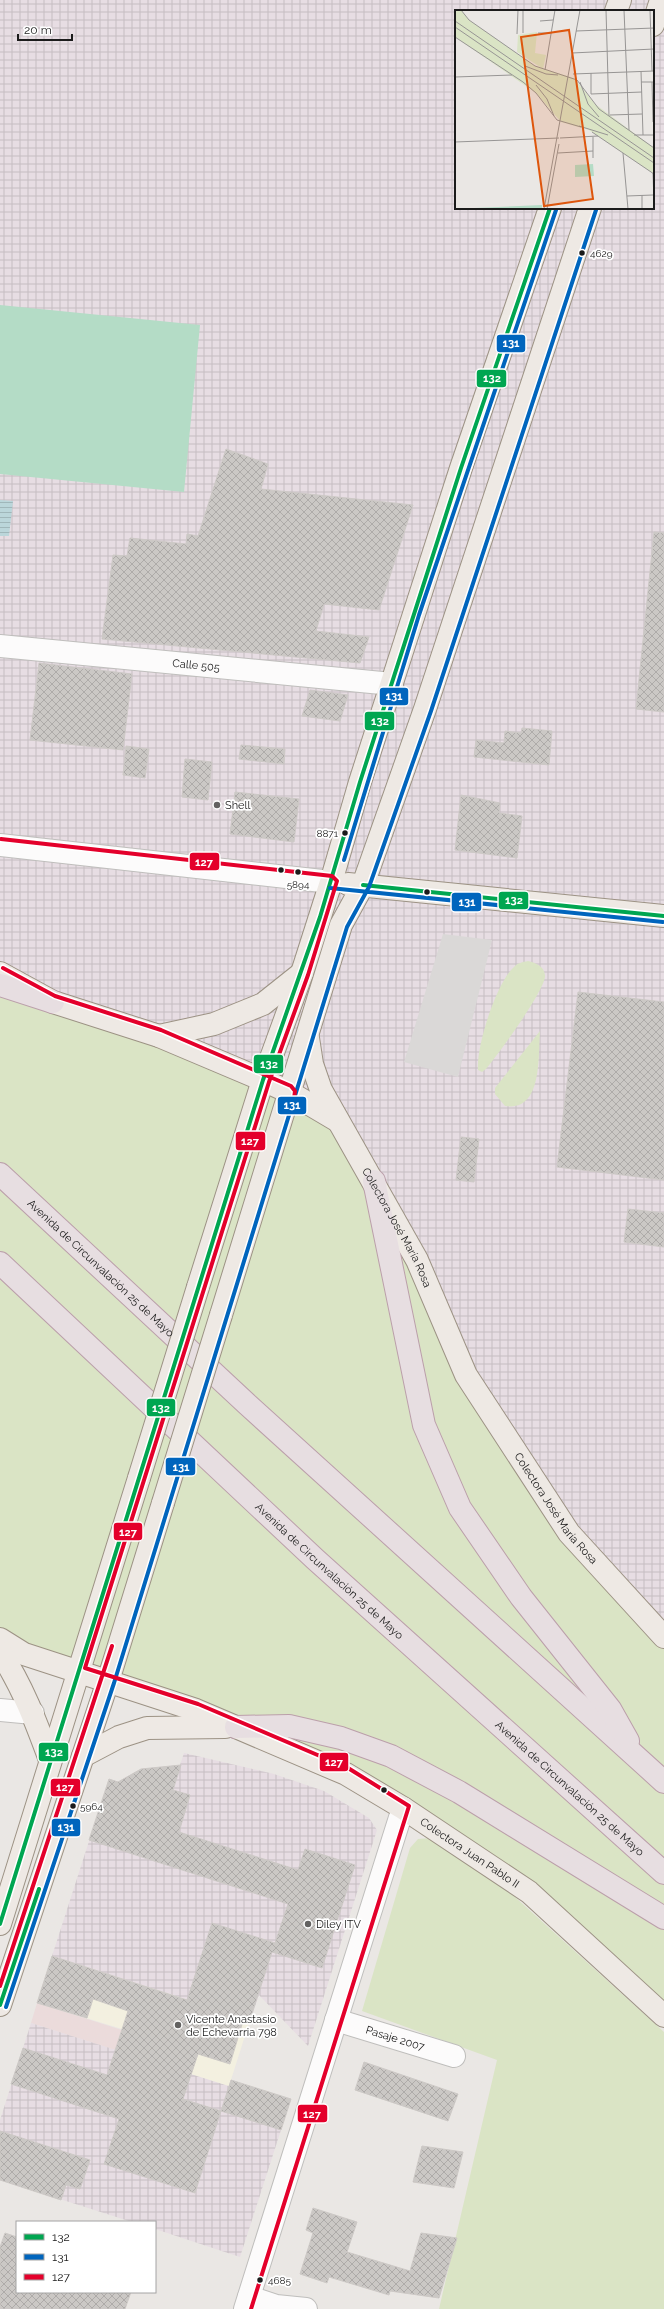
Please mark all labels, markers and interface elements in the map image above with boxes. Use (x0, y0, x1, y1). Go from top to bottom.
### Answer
inset map (455, 10, 654, 209)
scale bar (18, 16, 72, 42)
text: 20 m (24, 23, 52, 37)
marker: 4629 (577, 248, 587, 258)
place label: 4629 (590, 248, 613, 259)
line badge: 131 (496, 334, 526, 353)
text: 131 (502, 337, 520, 350)
line badge: 132 (476, 369, 507, 388)
text: 132 (483, 372, 501, 385)
street label: Calle 505 (172, 656, 220, 674)
line badge: 131 (379, 687, 409, 706)
text: 131 (385, 690, 403, 703)
line badge: 132 (364, 711, 395, 731)
text: 132 (371, 715, 389, 728)
place label: Shell (225, 799, 251, 812)
marker: Shell (212, 800, 222, 810)
place label: 8871 (317, 828, 339, 839)
marker: 8871 (340, 828, 350, 838)
line badge: 127 (189, 852, 220, 871)
text: 127 (195, 856, 214, 869)
unlabelled marker (276, 865, 286, 875)
marker: 5894 (293, 867, 303, 877)
place label: 5894 (287, 879, 310, 890)
unlabelled marker (422, 887, 432, 897)
line badge: 132 (498, 891, 529, 910)
line badge: 131 (451, 892, 482, 912)
text: 132 (505, 894, 523, 907)
text: 131 (458, 896, 476, 909)
line badge: 132 (253, 1054, 284, 1074)
text: 132 (260, 1058, 278, 1071)
line badge: 131 (277, 1096, 307, 1115)
text: 131 (283, 1099, 301, 1112)
line badge: 127 (235, 1131, 266, 1151)
text: 127 (241, 1135, 260, 1148)
street label: Colectora José María Rosa (360, 1165, 434, 1289)
street label: Avenida de Circunvalación 25 de Mayo (25, 1197, 177, 1340)
line badge: 132 (146, 1398, 176, 1417)
text: 132 (152, 1402, 170, 1415)
street label: Colectora José María Rosa (512, 1450, 600, 1566)
line badge: 131 (165, 1457, 196, 1476)
text: 131 (172, 1461, 190, 1474)
street label: Avenida de Circunvalación 25 de Mayo (253, 1500, 406, 1642)
line badge: 127 (113, 1522, 143, 1541)
text: 127 (119, 1526, 138, 1539)
street label: Avenida de Circunvalación 25 de Mayo (493, 1718, 647, 1859)
line badge: 132 (38, 1742, 69, 1762)
text: 132 (45, 1746, 63, 1759)
line badge: 127 (319, 1752, 349, 1772)
text: 127 (325, 1756, 344, 1769)
line badge: 127 (50, 1778, 81, 1797)
text: 127 (56, 1781, 75, 1794)
unlabelled marker (379, 1785, 389, 1795)
marker: 5964 (68, 1801, 78, 1811)
place label: 5964 (80, 1801, 103, 1812)
street label: Colectora Juan Pablo II (418, 1815, 522, 1890)
line badge: 131 (51, 1818, 81, 1837)
text: 131 (57, 1821, 75, 1834)
place label: Diley ITV (316, 1918, 361, 1931)
marker: Diley ITV (303, 1919, 313, 1929)
place label: Vicente Anastasio de Echevarria 798 (186, 2013, 277, 2039)
marker: Vicente Anastasio de Echevarria 798 (173, 2020, 183, 2030)
street label: Pasaje 2007 (364, 2023, 426, 2053)
line badge: 127 (297, 2104, 328, 2123)
text: 127 (303, 2108, 322, 2121)
legend (16, 2221, 156, 2293)
text: 132 (52, 2230, 70, 2244)
text: 131 (52, 2250, 69, 2264)
text: 127 (52, 2270, 70, 2284)
marker: 4685 (255, 2275, 265, 2285)
place label: 4685 (268, 2275, 291, 2286)

